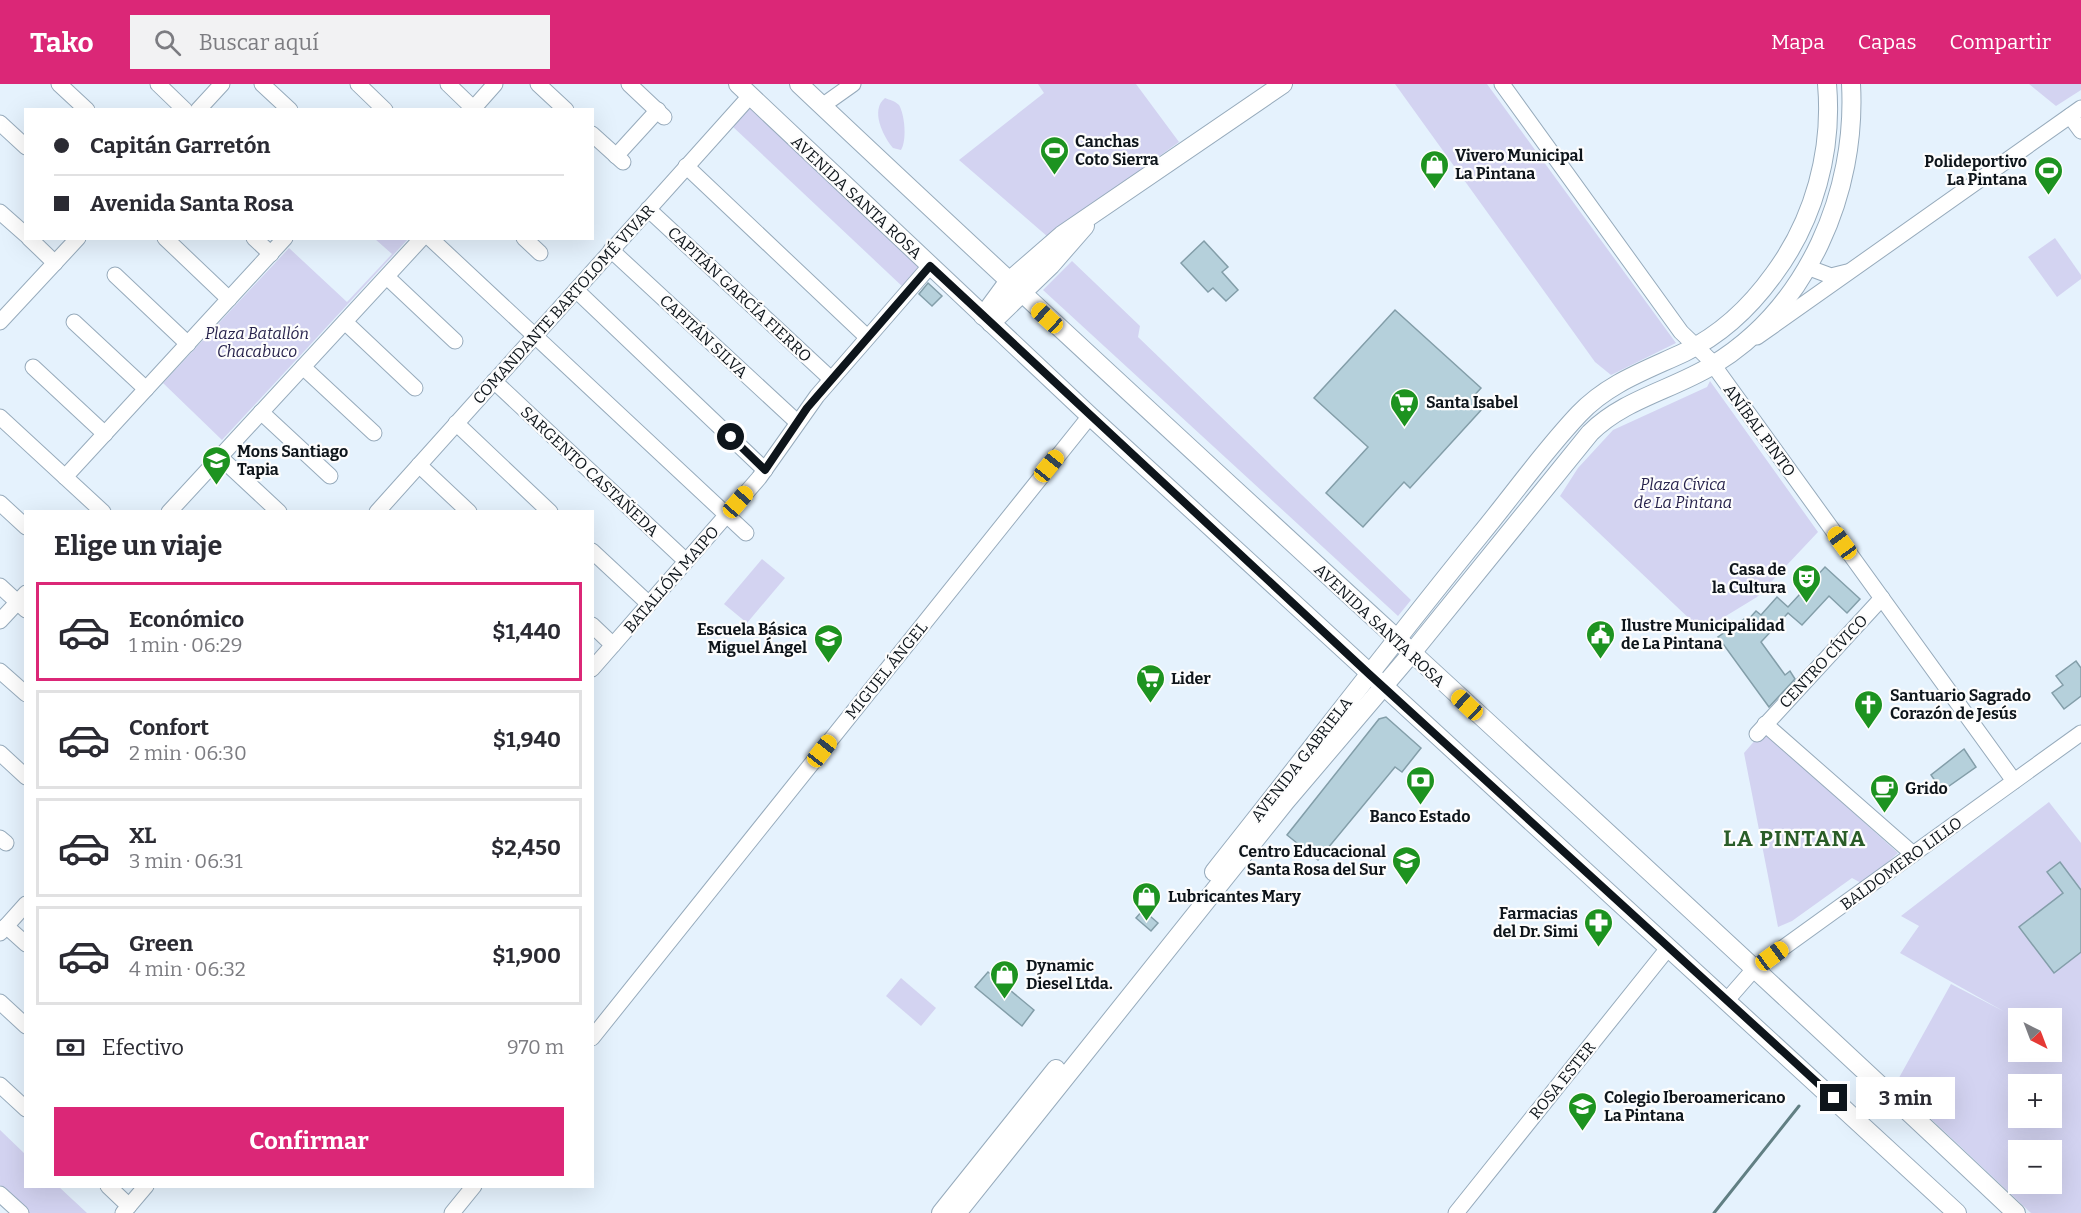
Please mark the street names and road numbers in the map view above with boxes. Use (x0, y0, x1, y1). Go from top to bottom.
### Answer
street label: AVENIDA SANTA ROSA (787, 132, 926, 263)
street label: COMANDANTE BARTOLOMÉ VIVAR (468, 200, 658, 408)
street label: CAPITÁN GARCÍA FIERRO (664, 222, 816, 366)
street label: CAPITÁN SILVA (656, 290, 753, 382)
street label: ANÍBAL PINTO (1720, 380, 1800, 480)
street label: SARGENTO CASTAÑEDA (517, 402, 664, 541)
street label: BATALLÓN MAIPO (619, 521, 723, 637)
street label: AVENIDA SANTA ROSA (1310, 560, 1449, 691)
street label: CENTRO CÍVICO (1775, 610, 1871, 712)
street label: MIGUEL ÁNGEL (841, 617, 932, 723)
street label: AVENIDA GABRIELA (1247, 693, 1356, 825)
street label: BALDOMERO LILLO (1837, 813, 1966, 914)
street label: ROSA ESTER (1525, 1037, 1600, 1123)

